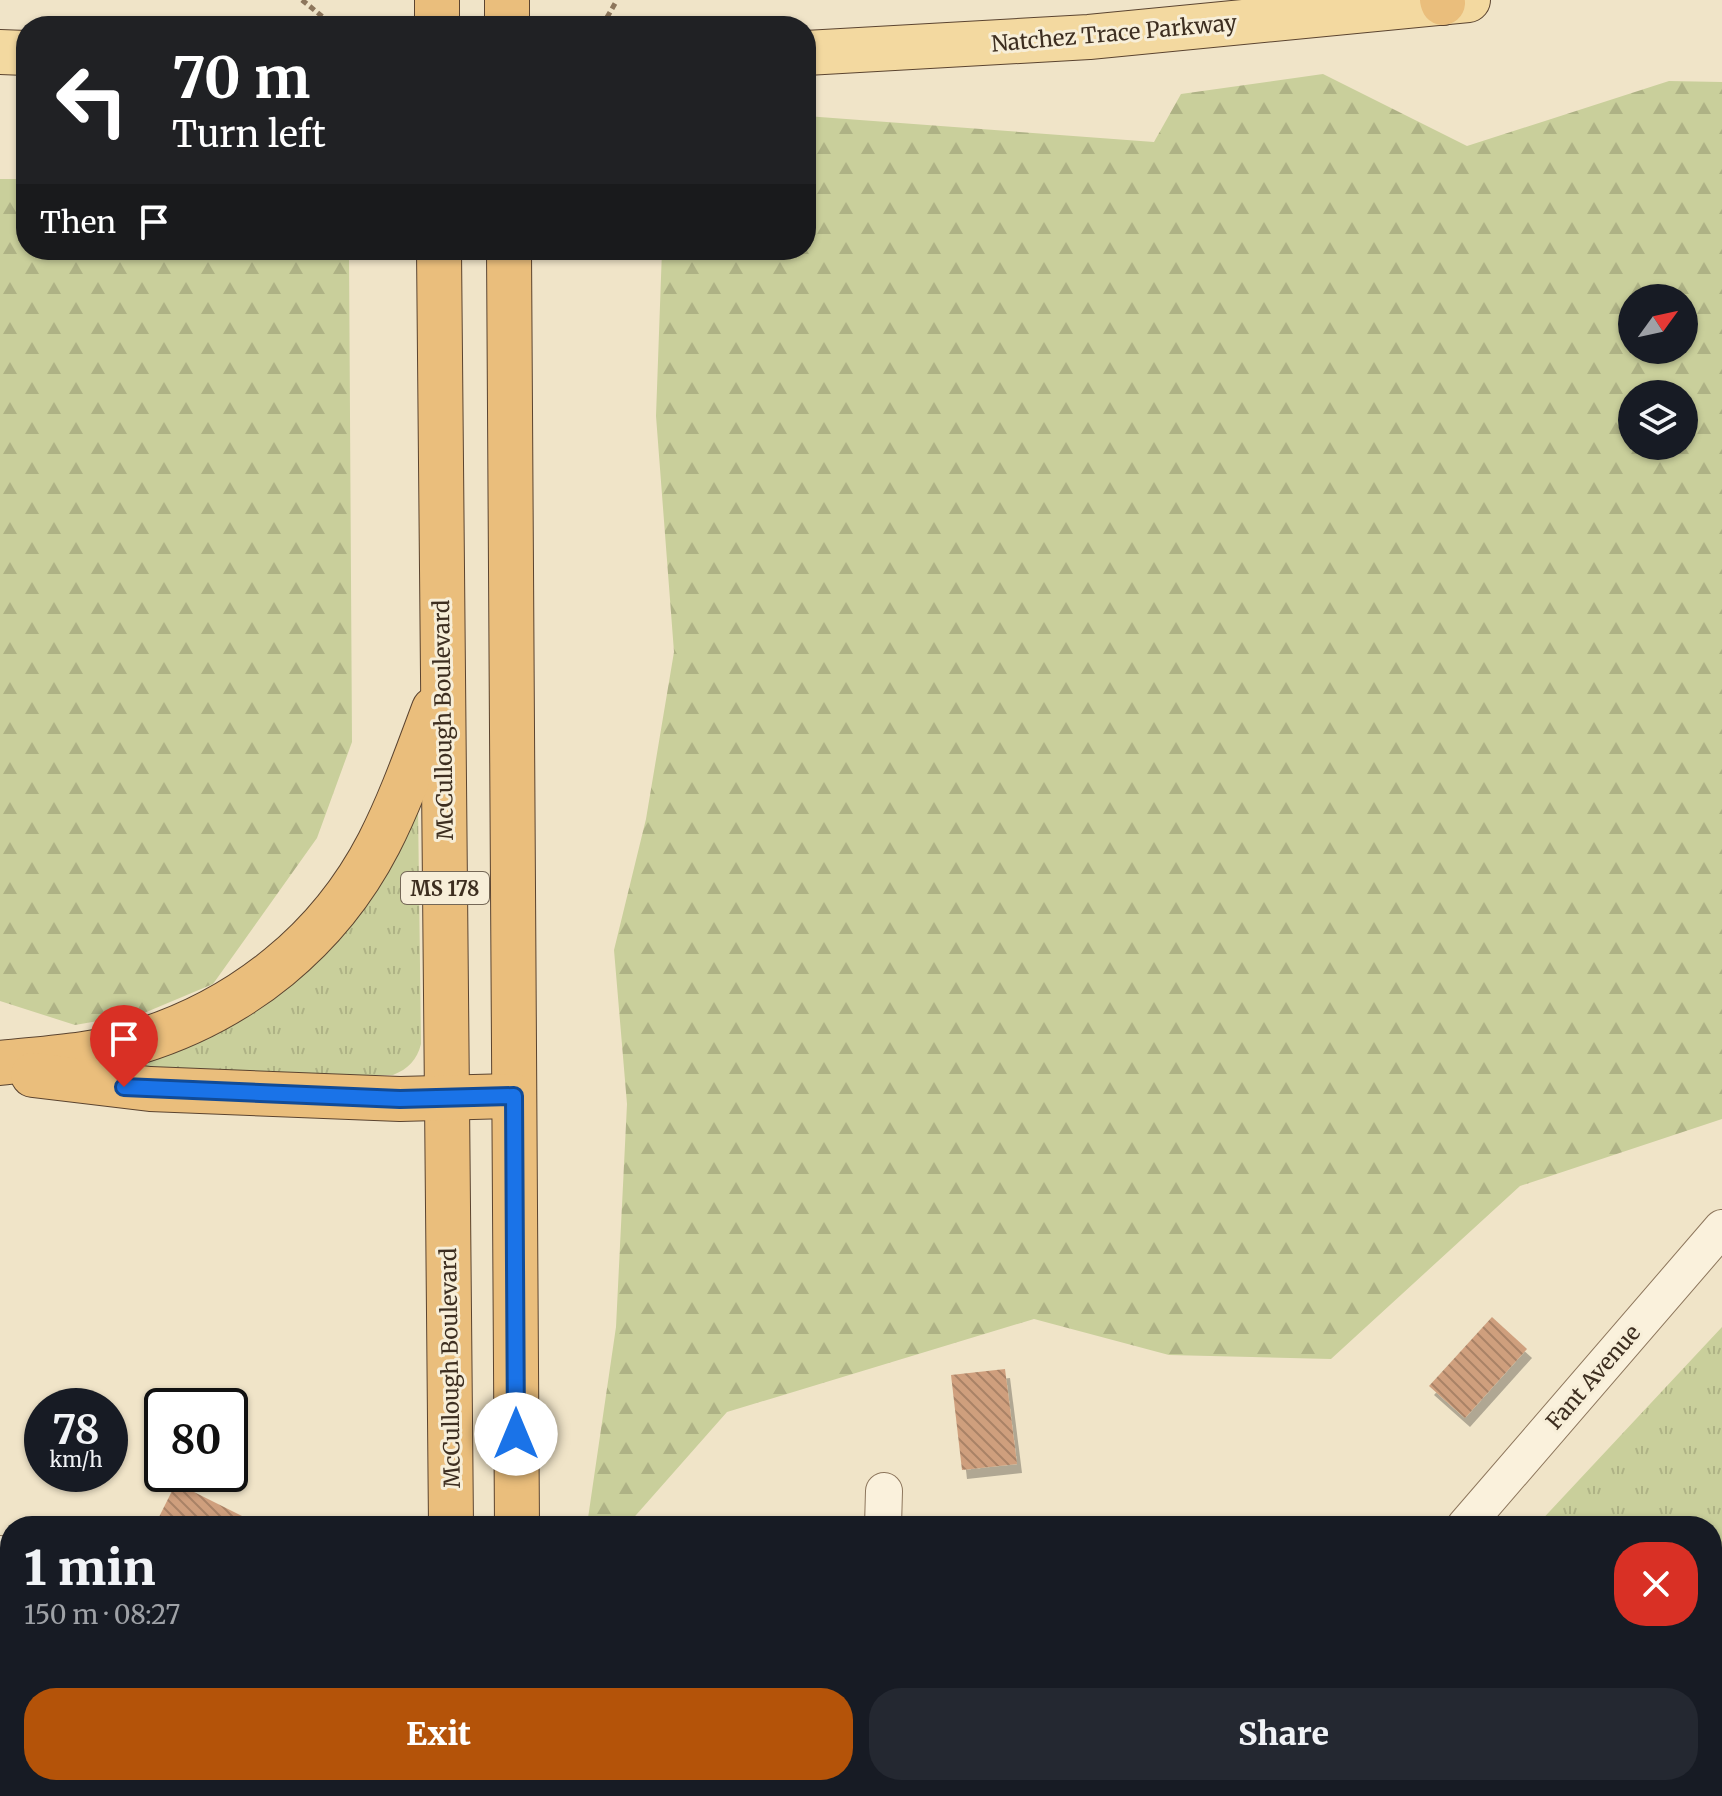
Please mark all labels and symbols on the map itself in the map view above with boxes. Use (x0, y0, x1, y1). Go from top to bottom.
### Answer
street label: Natchez Trace Parkway (990, 8, 1238, 58)
north arrow (1618, 284, 1698, 364)
street label: McCullough Boulevard (427, 600, 459, 840)
road number: MS 178 (401, 872, 489, 904)
pin (90, 1005, 158, 1087)
street label: McCullough Boulevard (434, 1248, 466, 1488)
street label: Fant Avenue (1540, 1319, 1646, 1435)
speed limit sign: 80 (144, 1388, 248, 1492)
position arrow (474, 1392, 558, 1476)

